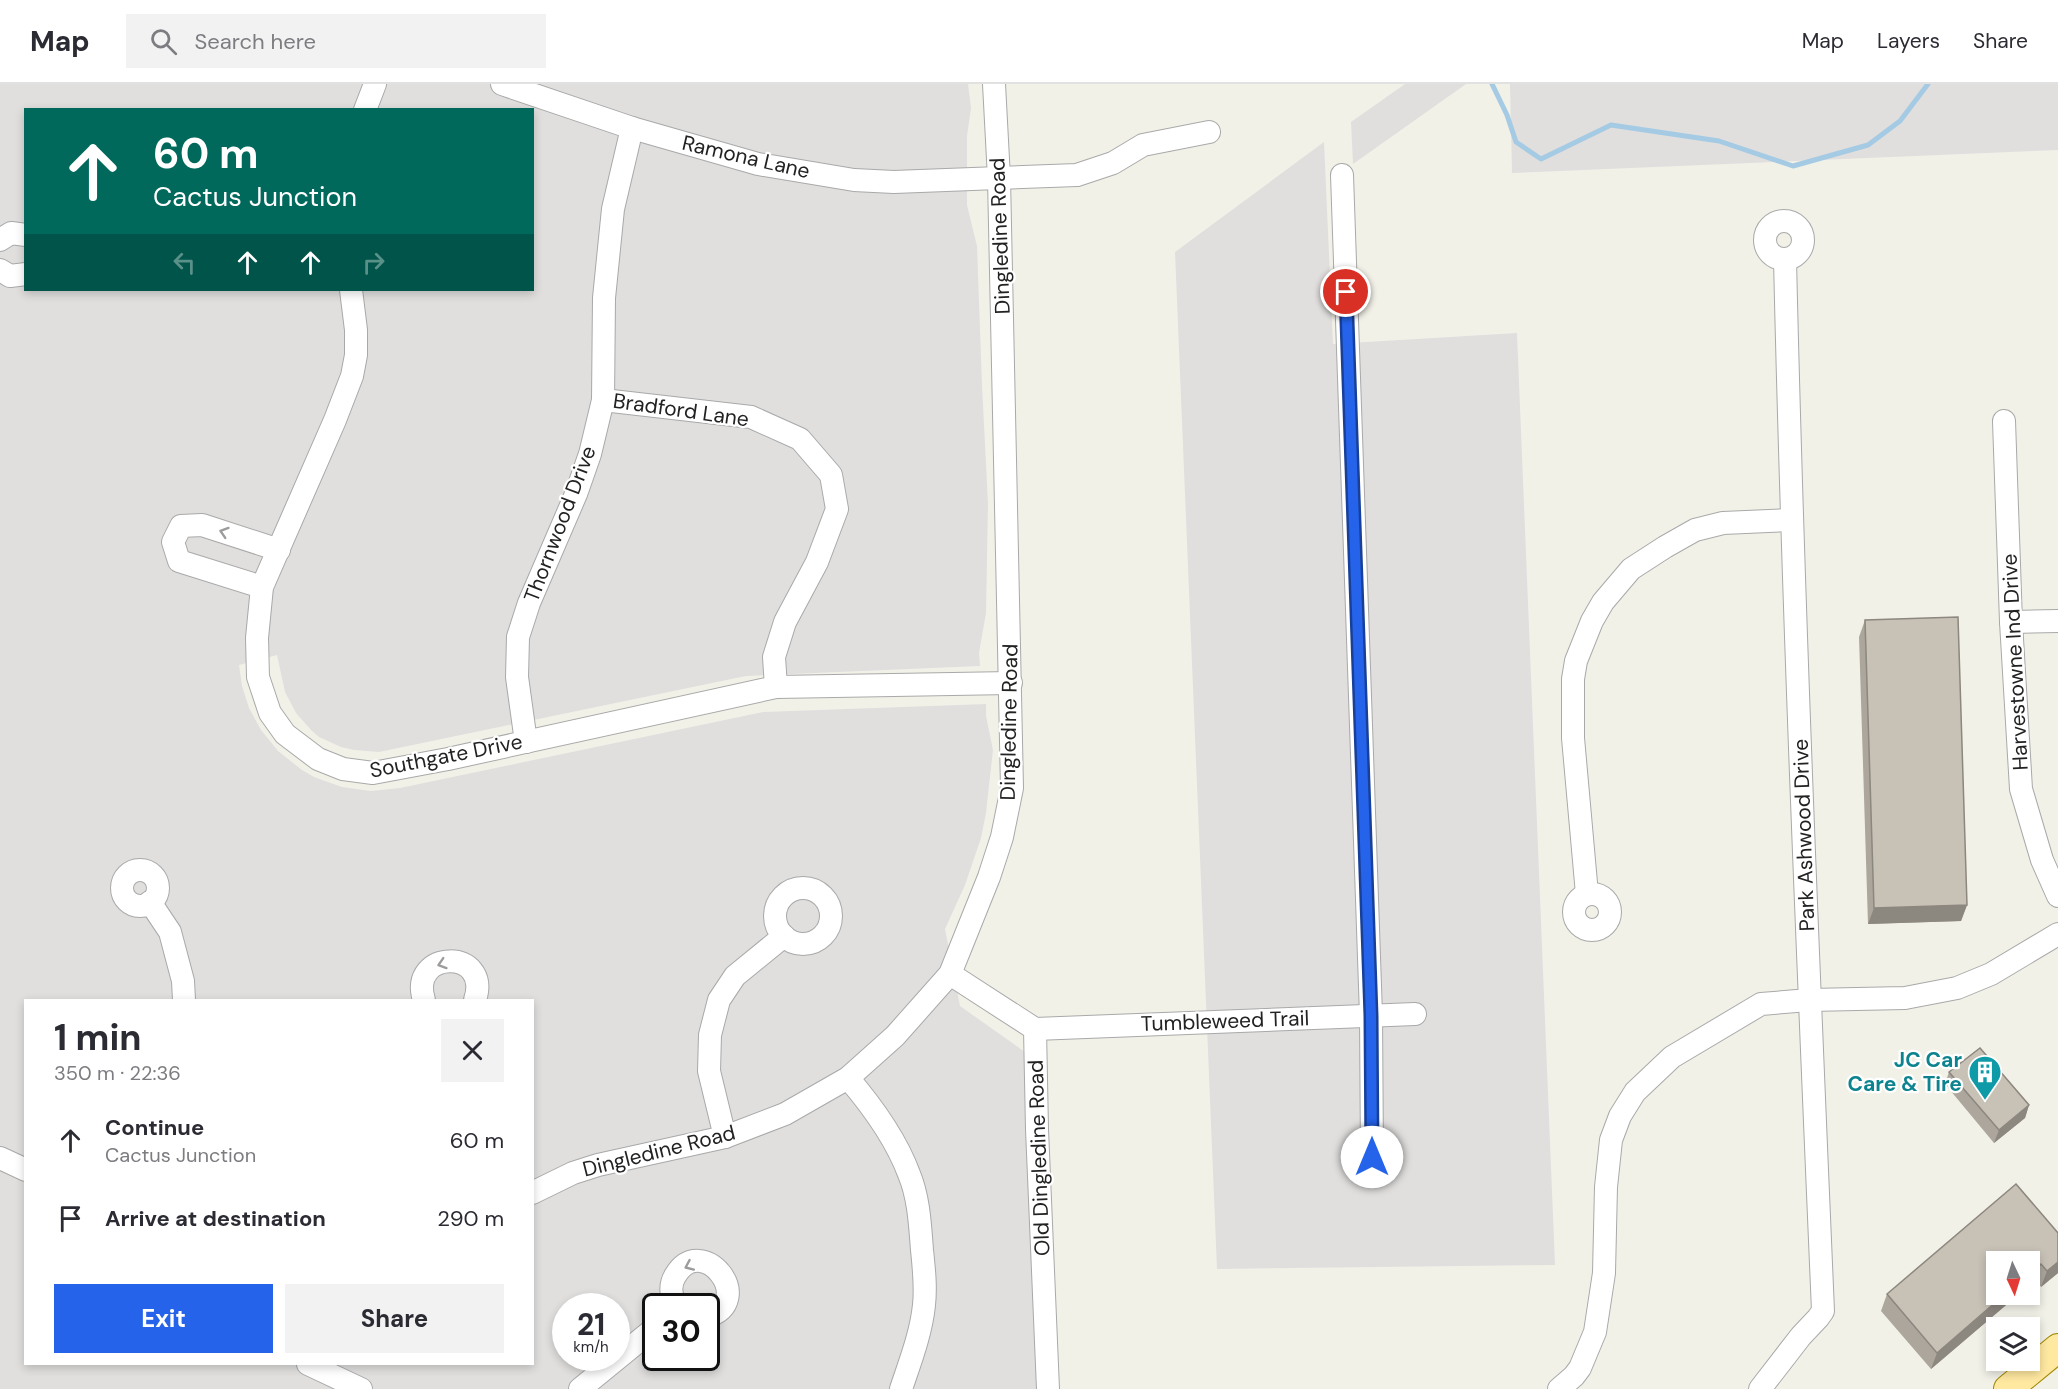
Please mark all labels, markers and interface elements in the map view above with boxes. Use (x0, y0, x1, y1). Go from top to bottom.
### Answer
search box (126, 14, 546, 68)
text: Map (30, 23, 90, 60)
icon: search (147, 25, 180, 58)
text: Search here (195, 27, 316, 56)
text: Map (1802, 27, 1844, 55)
text: Layers (1877, 27, 1940, 55)
text: Share (1973, 27, 2028, 55)
text: 60 m (153, 126, 259, 181)
street label: Ramona Lane (679, 129, 813, 185)
icon: ahead (54, 132, 132, 210)
street label: Dingledine Road (983, 157, 1017, 315)
text: Cactus Junction (153, 179, 357, 214)
icon: left (168, 246, 201, 279)
icon: ahead (231, 246, 264, 279)
icon: ahead (294, 246, 327, 279)
icon: right (357, 246, 390, 279)
pin (1320, 266, 1371, 317)
icon: arrive (1329, 275, 1362, 308)
street label: Bradford Lane (611, 387, 751, 433)
street label: Thornwood Drive (517, 442, 603, 606)
one-way arrow (219, 526, 230, 539)
street label: Harvestowne Ind Drive (1995, 553, 2035, 771)
street label: Dingledine Road (994, 643, 1024, 801)
street label: Southgate Drive (367, 727, 525, 785)
street label: Park Ashwood Drive (1787, 738, 1821, 932)
one-way arrow (437, 957, 447, 969)
street label: Tumbleweed Trail (1140, 1004, 1310, 1038)
text: 1 min (54, 1014, 142, 1061)
button: close (441, 1019, 504, 1082)
place label: JC Car Care & Tire (1848, 1046, 1962, 1098)
building icon: JC Car Care & Tire (1967, 1054, 2003, 1101)
street label: Old Dingledine Road (1022, 1059, 1056, 1257)
text: 350 m · 22:36 (54, 1060, 181, 1086)
text: Continue (105, 1113, 204, 1142)
street label: Dingledine Road (580, 1118, 738, 1184)
icon: ahead (54, 1124, 87, 1157)
position arrow (1340, 1125, 1404, 1189)
text: 60 m (450, 1126, 504, 1155)
text: Cactus Junction (105, 1142, 256, 1168)
icon: arrive (54, 1202, 87, 1235)
text: Arrive at destination (105, 1204, 326, 1233)
text: 290 m (437, 1204, 504, 1233)
north arrow (1986, 1251, 2040, 1305)
map controls (1986, 1251, 2040, 1371)
one-way arrow (684, 1259, 695, 1271)
button: Exit (54, 1284, 273, 1353)
button: Share (285, 1284, 504, 1353)
speed limit sign: 30 (642, 1293, 720, 1371)
text: 21 (577, 1305, 605, 1344)
button: layers (1986, 1317, 2040, 1371)
text: km/h (573, 1337, 609, 1357)

